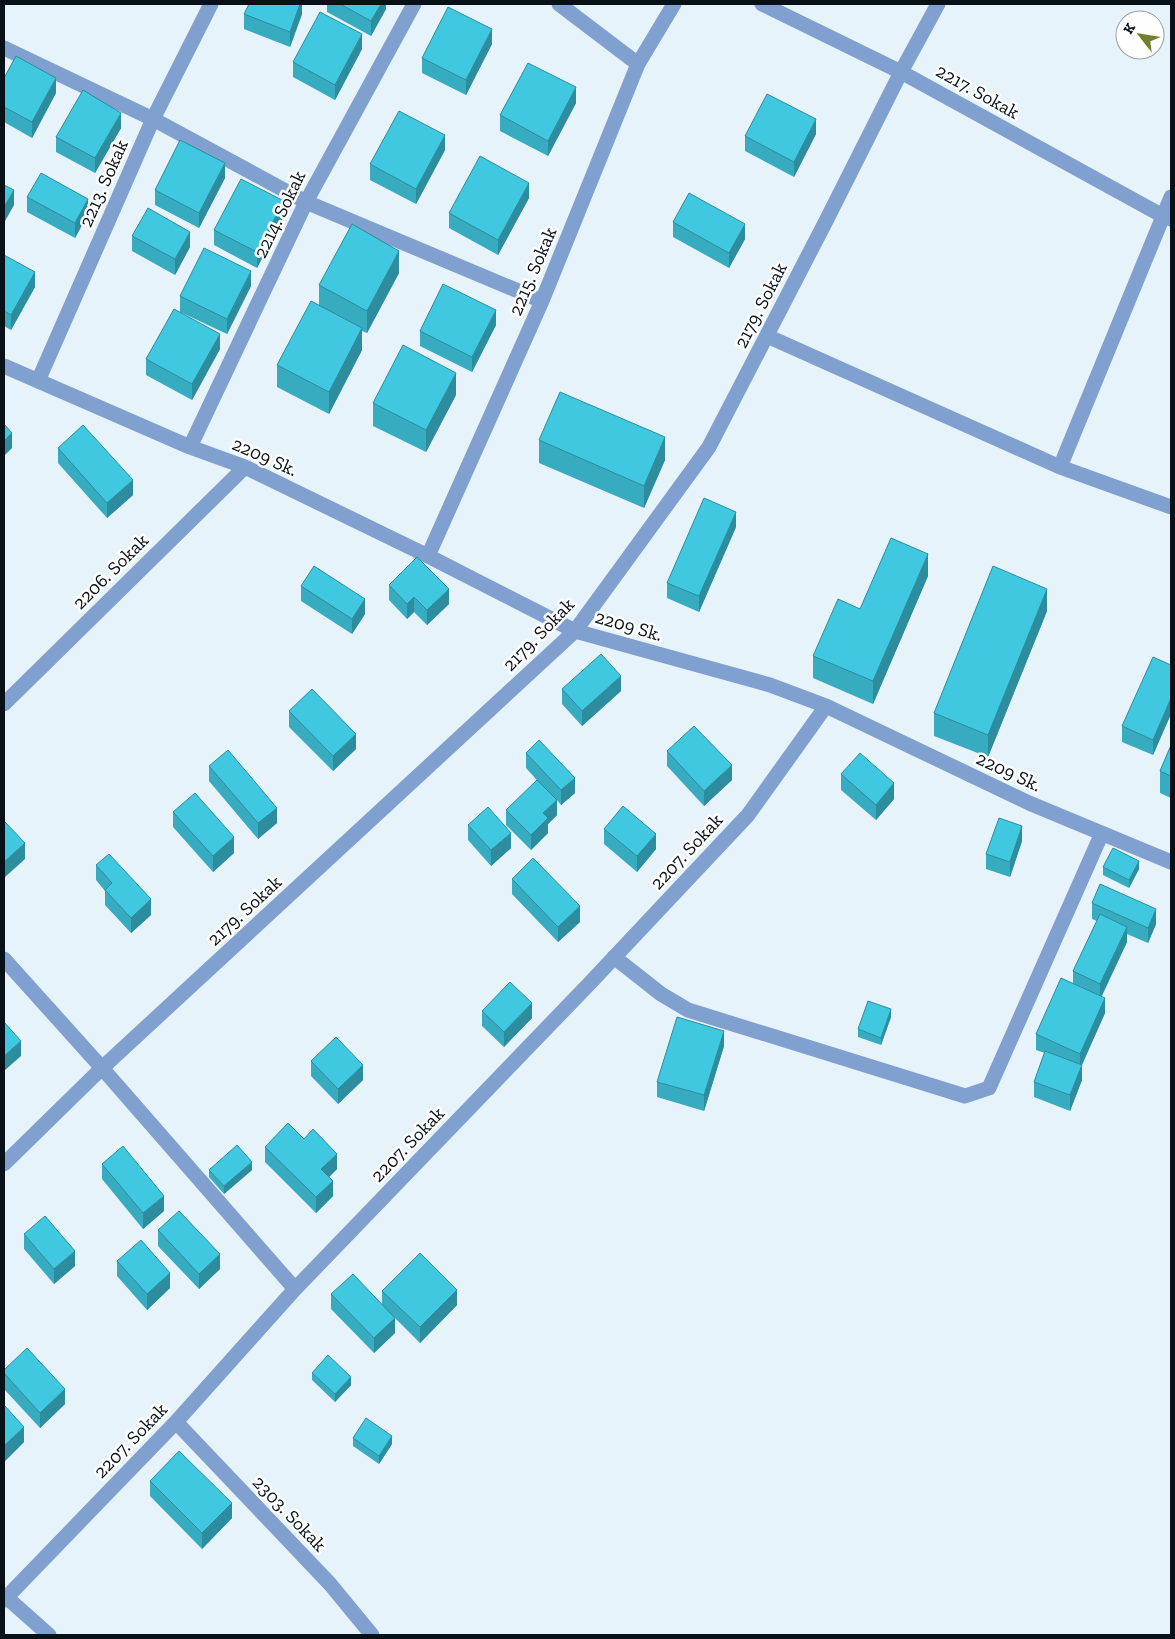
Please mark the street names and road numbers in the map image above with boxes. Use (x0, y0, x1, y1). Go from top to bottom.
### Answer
street label: 2217. Sokak (932, 59, 1024, 124)
street label: 2213. Sokak (74, 136, 133, 231)
street label: 2214. Sokak (248, 167, 310, 262)
street label: 2215. Sokak (504, 223, 561, 319)
street label: 2179. Sokak (729, 258, 792, 352)
street label: 2209 Sk. (229, 432, 301, 481)
street label: 2206. Sokak (68, 529, 153, 614)
street label: 2179. Sokak (498, 593, 579, 676)
street label: 2209 Sk. (593, 605, 665, 646)
street label: 2209 Sk. (973, 746, 1045, 796)
street label: 2207. Sokak (645, 808, 727, 894)
street label: 2179. Sokak (203, 870, 286, 950)
street label: 2207. Sokak (366, 1102, 449, 1187)
street label: 2207. Sokak (89, 1398, 172, 1483)
street label: 2303. Sokak (248, 1471, 331, 1556)

